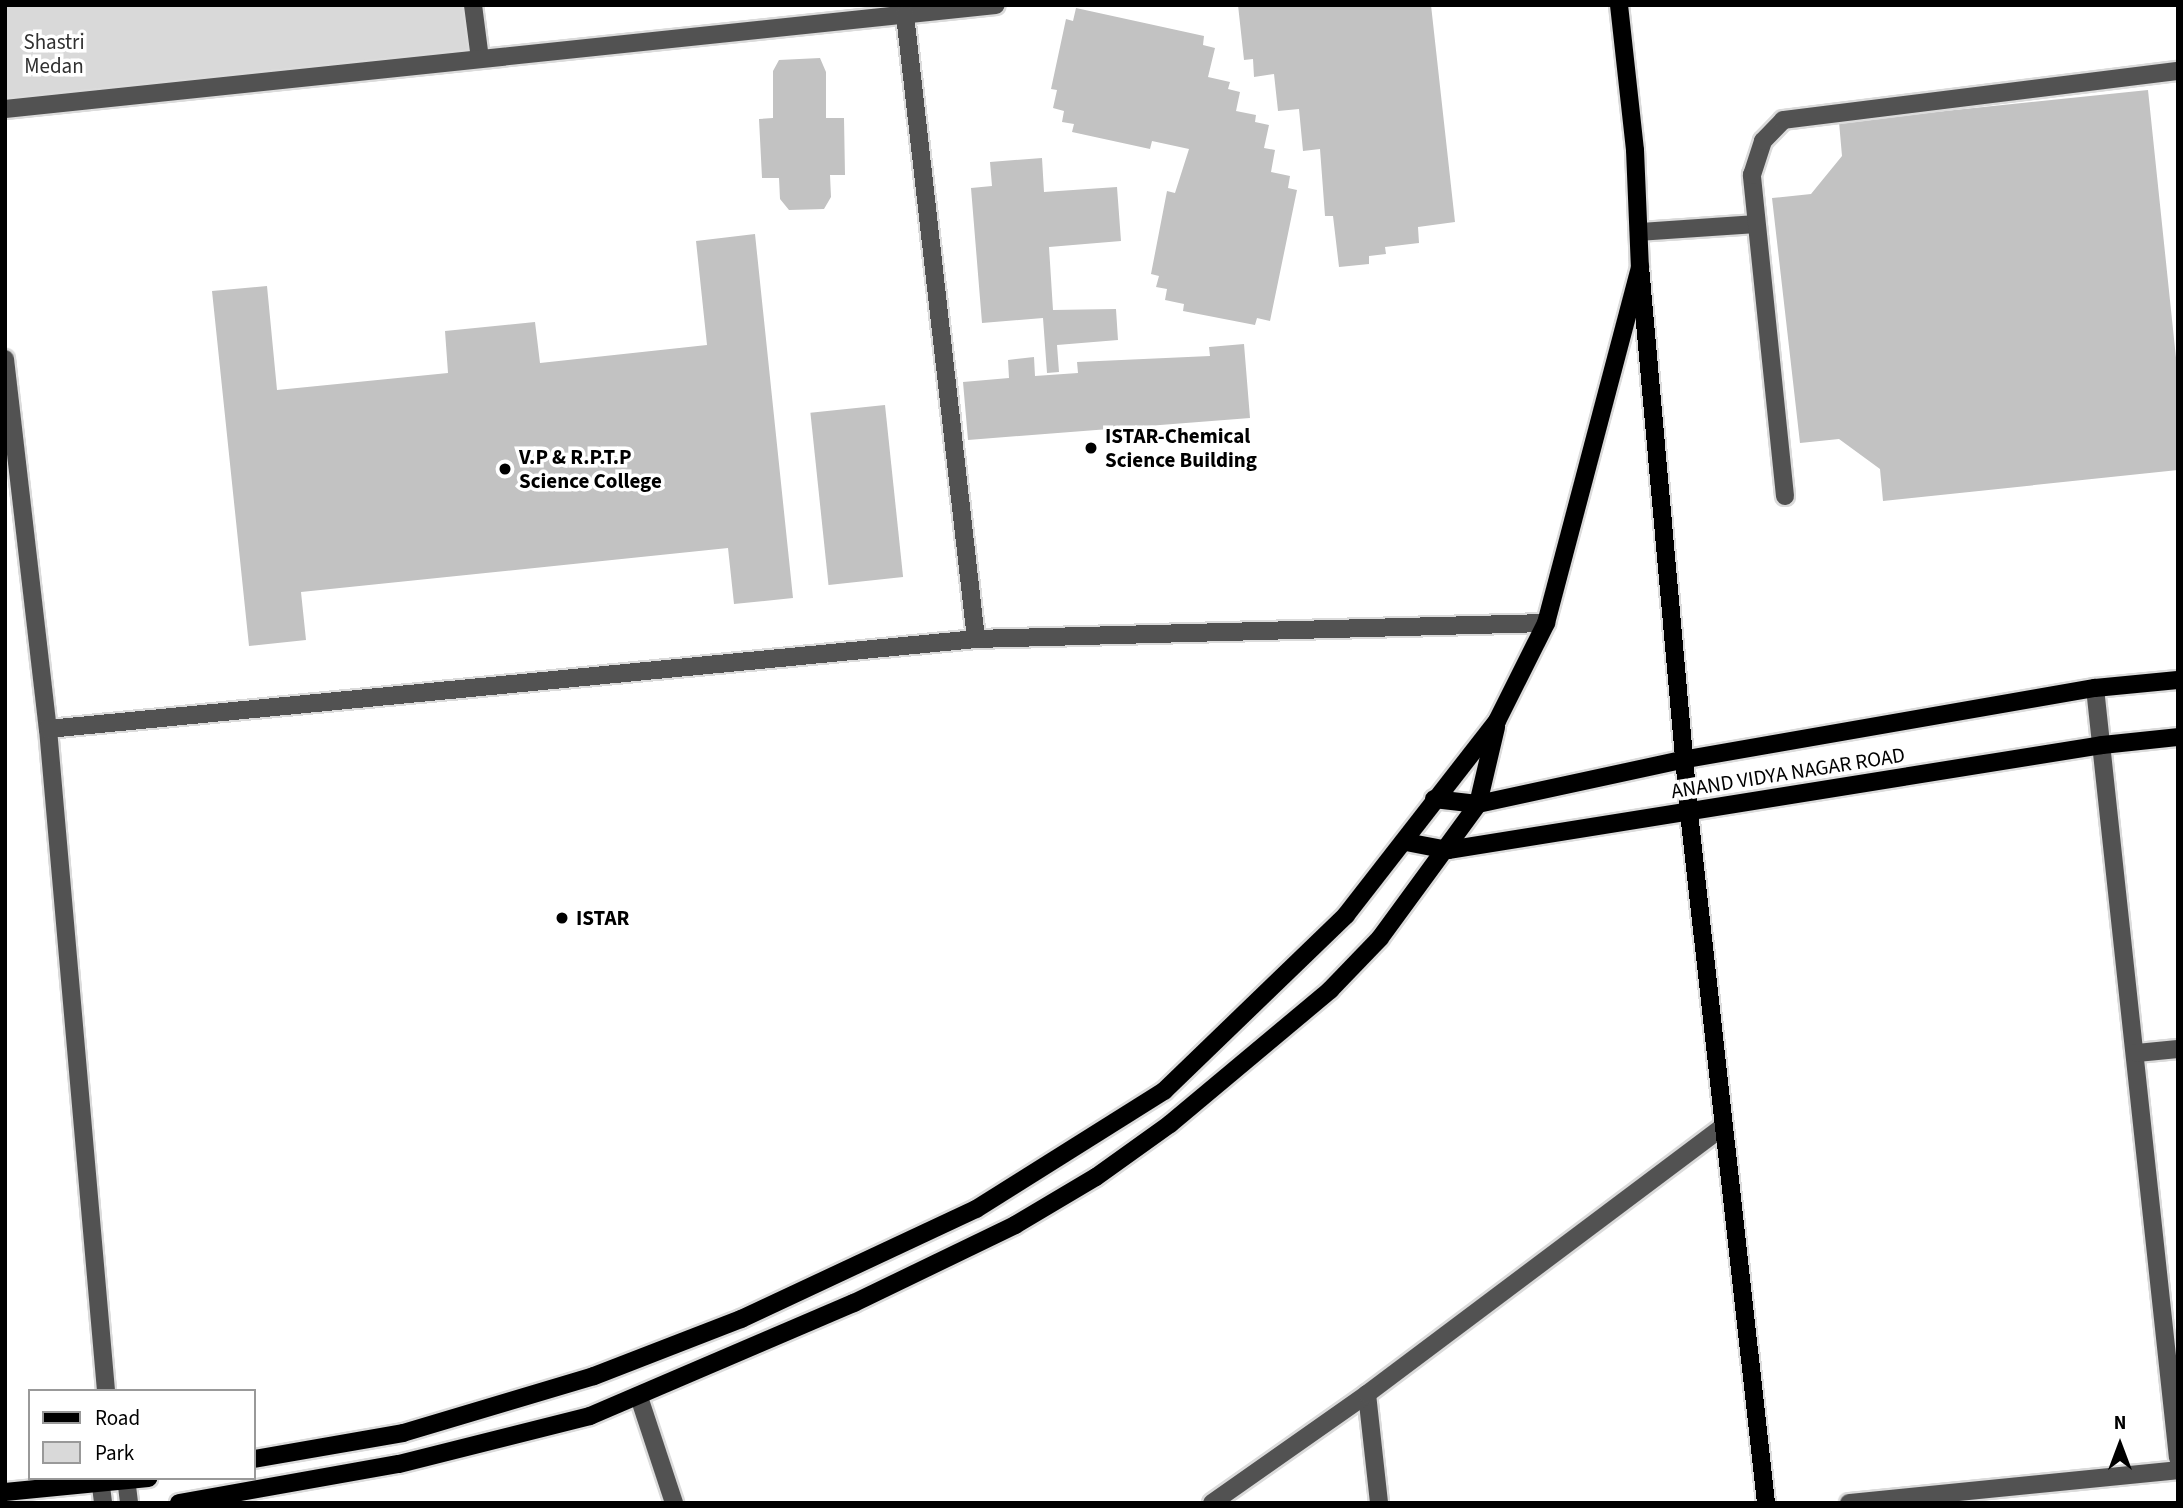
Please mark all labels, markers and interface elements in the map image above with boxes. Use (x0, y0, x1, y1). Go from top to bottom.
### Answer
park label: Shastri Medan (23, 29, 85, 79)
place label: ISTAR-Chemical Science Building (1105, 423, 1257, 473)
marker: ISTAR-Chemical Science Building (1083, 440, 1099, 456)
place label: V.P & R.P.T.P Science College (519, 444, 662, 494)
marker: V.P & R.P.T.P Science College (497, 461, 513, 477)
street label: ANAND VIDYA NAGAR ROAD (1669, 742, 1907, 804)
place label: ISTAR (576, 905, 629, 931)
marker: ISTAR (554, 910, 570, 926)
legend (28, 1389, 256, 1480)
text: Road (95, 1403, 140, 1433)
north arrow (2085, 1410, 2155, 1480)
text: N (2114, 1410, 2126, 1437)
text: Park (95, 1438, 134, 1468)

